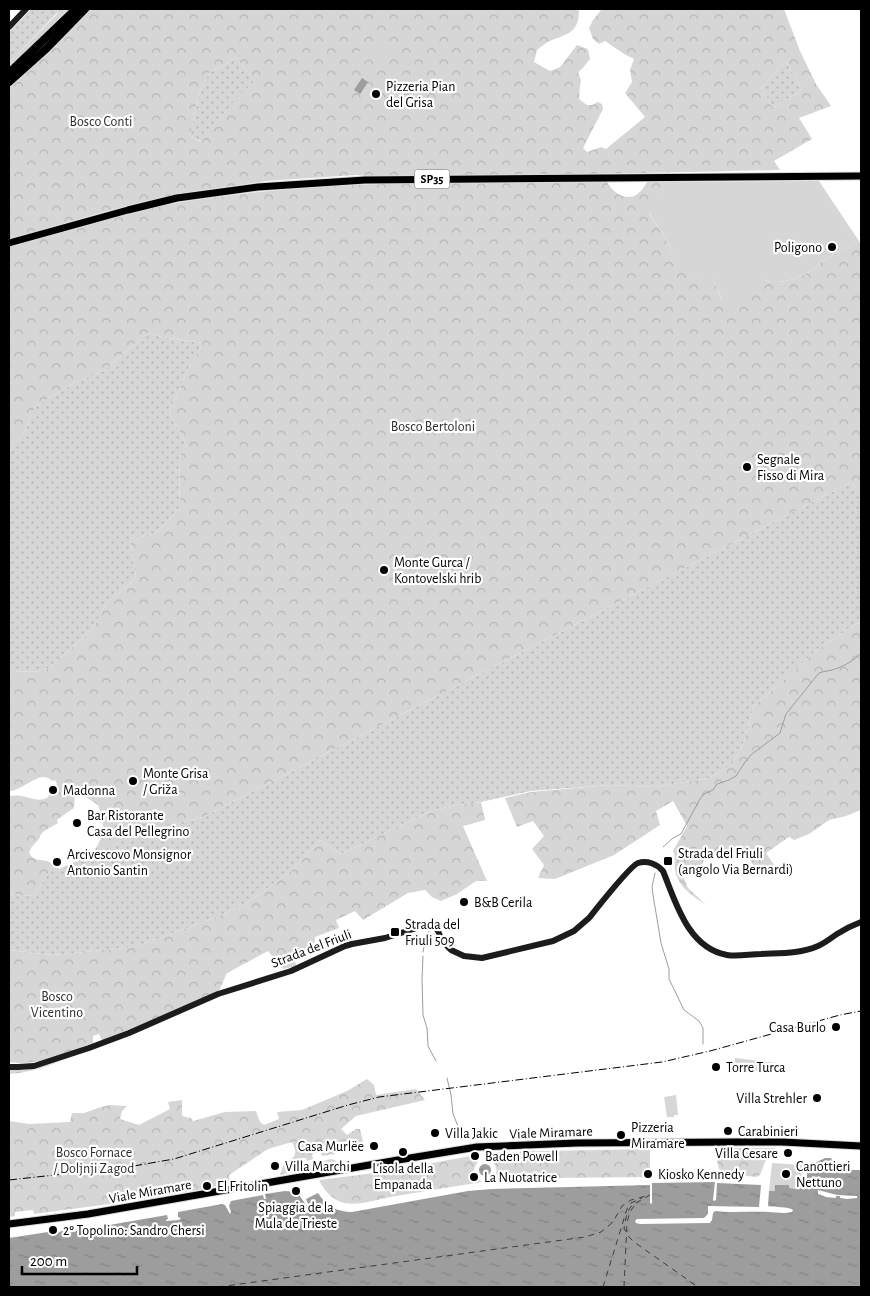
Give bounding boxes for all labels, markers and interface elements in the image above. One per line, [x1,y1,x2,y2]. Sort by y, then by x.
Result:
place label: Pizzeria Pian del Grisa [386,80,455,110]
marker: Pizzeria Pian del Grisa [370,88,382,100]
park label: Bosco Conti [70,115,132,129]
road number: SP35 [414,170,450,188]
place label: Poligono [774,241,822,255]
marker: Poligono [826,241,838,253]
park label: Bosco Bertoloni [391,420,475,434]
place label: Segnale Fisso di Mira [757,453,825,483]
marker: Segnale Fisso di Mira [741,461,753,473]
place label: Monte Gurca / Kontovelski hrib [394,556,481,586]
marker: Monte Gurca / Kontovelski hrib [378,564,390,576]
place label: Monte Grisa / Griža [143,767,209,797]
marker: Monte Grisa / Griža [127,775,139,787]
marker: Madonna [47,784,59,796]
place label: Madonna [63,784,116,798]
place label: Bar Ristorante Casa del Pellegrino [87,809,190,839]
marker: Bar Ristorante Casa del Pellegrino [71,817,83,829]
place label: Strada del Friuli (angolo Via Bernardi) [678,847,793,877]
place label: Arcivescovo Monsignor Antonio Santin [67,848,192,878]
marker: Strada del Friuli (angolo Via Bernardi) [662,855,674,867]
marker: Arcivescovo Monsignor Antonio Santin [51,856,63,868]
marker: B&B Cerila [458,896,470,908]
place label: B&B Cerila [474,896,533,910]
place label: Strada del Friuli 509 [405,918,460,948]
marker: Strada del Friuli 509 [389,926,401,938]
street label: Strada del Friuli [269,927,353,971]
park label: Bosco Vicentino [31,990,83,1020]
place label: Casa Burlo [769,1021,826,1035]
marker: Casa Burlo [830,1021,842,1033]
marker: Torre Turca [710,1061,722,1073]
place label: Torre Turca [726,1061,786,1075]
place label: Villa Strehler [736,1092,807,1106]
marker: Villa Strehler [811,1092,823,1104]
place label: Pizzeria Miramare [631,1121,685,1151]
street label: Viale Miramare [509,1125,593,1141]
marker: Carabinieri [722,1125,734,1137]
place label: Carabinieri [738,1125,798,1139]
marker: Villa Jakic [429,1127,441,1139]
place label: Villa Jakic [445,1127,498,1141]
marker: Pizzeria Miramare [615,1129,627,1141]
place label: Casa Murlëe [298,1140,364,1154]
marker: Casa Murlëe [368,1140,380,1152]
park label: Bosco Fornace / Doljnji Zagod [54,1146,134,1176]
marker: L'isola della Empanada [397,1146,409,1158]
place label: Villa Cesare [715,1147,778,1161]
marker: Villa Cesare [782,1147,794,1159]
marker: Baden Powell [469,1150,481,1162]
place label: Baden Powell [485,1150,558,1164]
marker: Villa Marchi [269,1160,281,1172]
place label: Villa Marchi [285,1160,350,1174]
place label: Canottieri Nettuno [796,1160,850,1190]
place label: L'isola della Empanada [372,1162,434,1192]
marker: Kiosko Kennedy [642,1168,654,1180]
place label: Kiosko Kennedy [658,1168,744,1182]
marker: Canottieri Nettuno [780,1168,792,1180]
marker: La Nuotatrice [468,1171,480,1183]
place label: La Nuotatrice [484,1171,557,1185]
street label: Viale Miramare [108,1178,193,1206]
marker: El Fritolin [201,1180,213,1192]
place label: El Fritolin [217,1180,268,1194]
marker: Spiaggia de la Mula de Trieste [290,1185,302,1197]
place label: Spiaggia de la Mula de Trieste [255,1201,337,1231]
marker: 2º Topolino: Sandro Chersi [47,1224,59,1236]
place label: 2º Topolino: Sandro Chersi [63,1224,205,1238]
scale bar [22,1244,138,1276]
text: 200 m [30,1254,67,1269]

